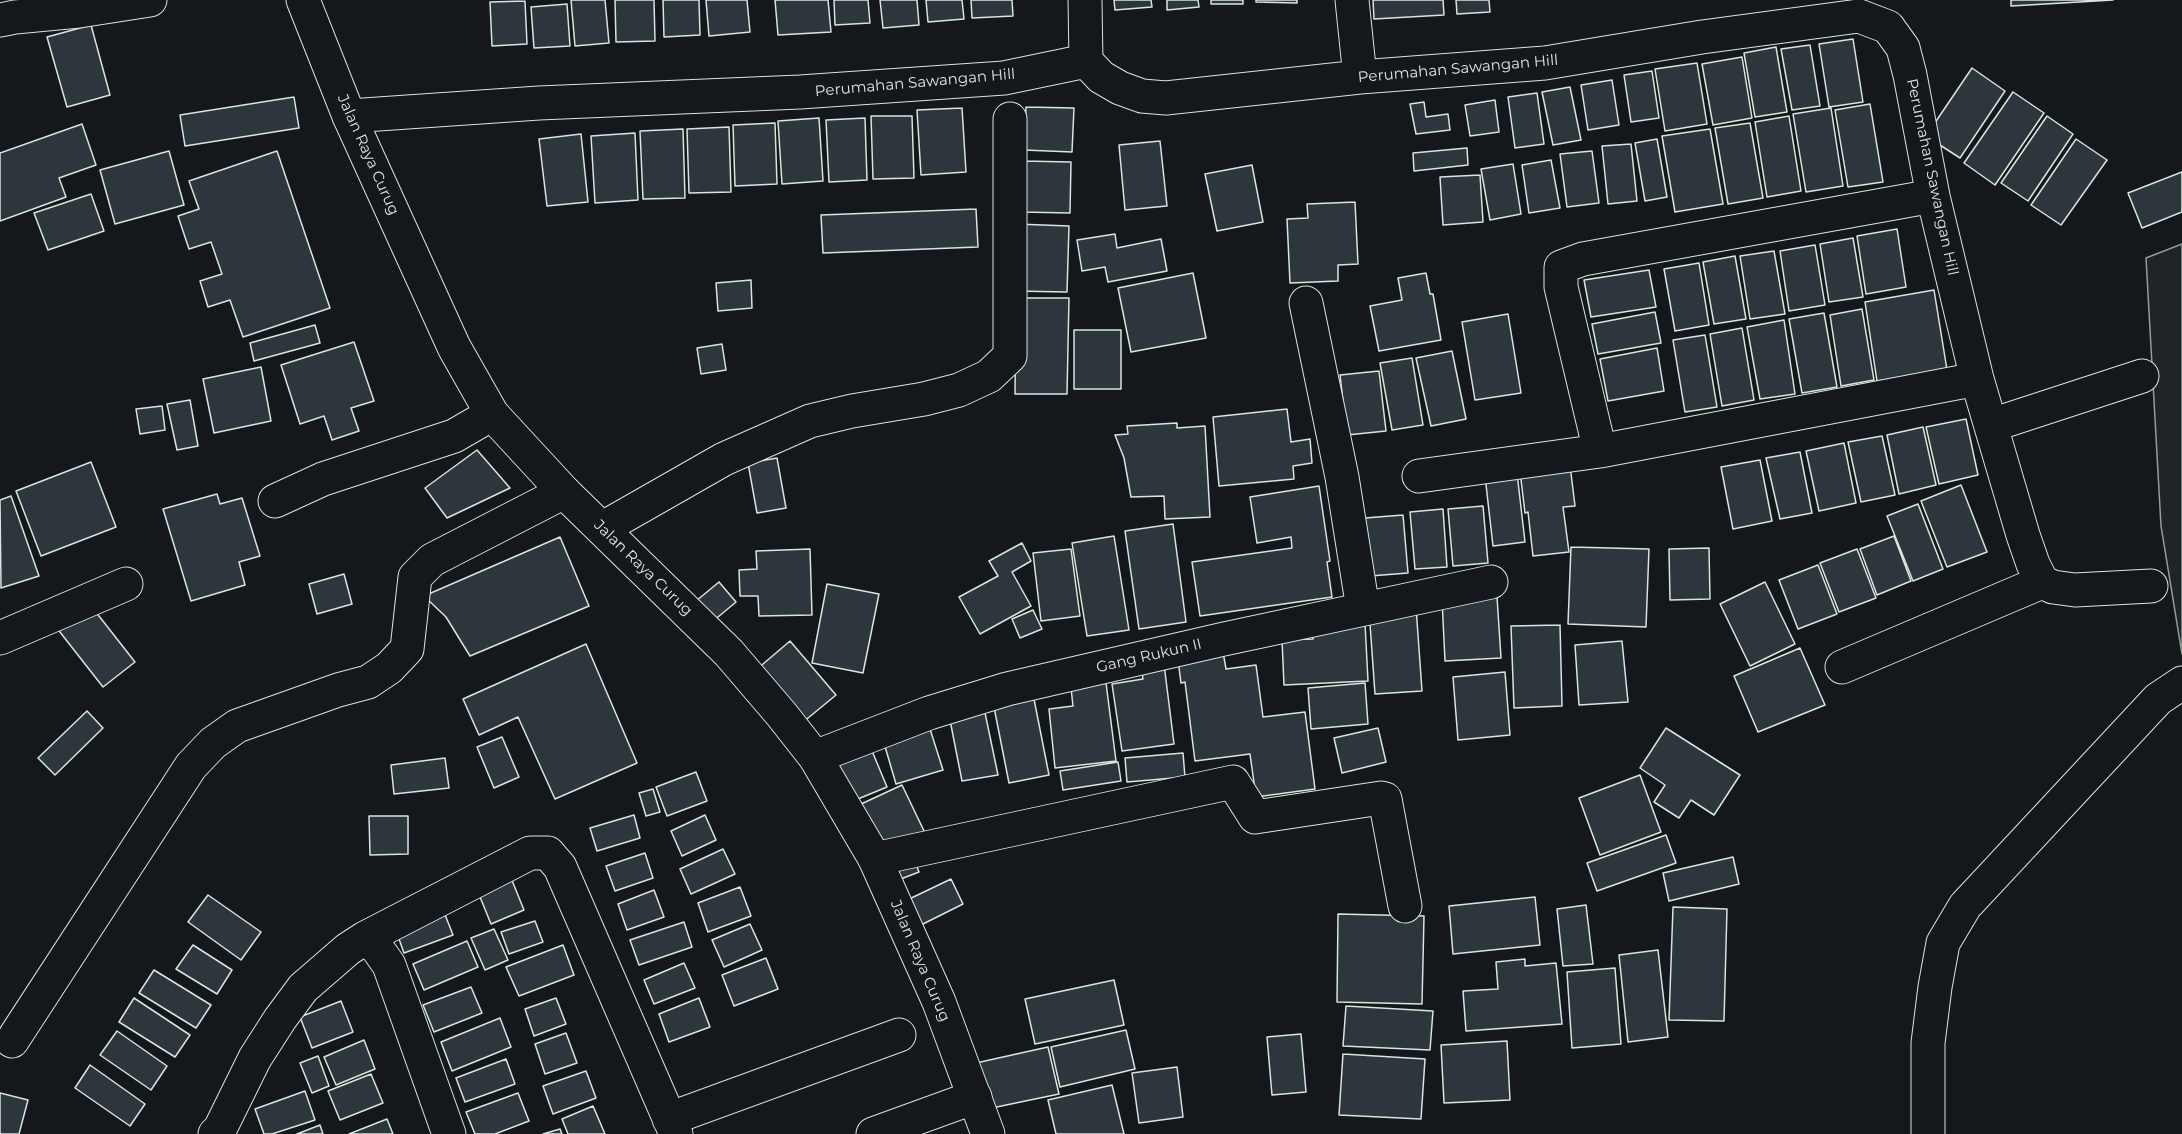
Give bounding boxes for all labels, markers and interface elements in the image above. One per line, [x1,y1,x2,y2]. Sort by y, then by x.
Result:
street label: Perumahan Sawangan Hill [1357,51,1559,87]
street label: Perumahan Sawangan Hill [814,65,1016,101]
street label: Perumahan Sawangan Hill [1902,77,1962,277]
street label: Jalan Raya Curug [333,92,403,218]
street label: Jalan Raya Curug [590,516,696,620]
street label: Gang Rukun II [1094,635,1204,677]
street label: Jalan Raya Curug [886,898,954,1024]

